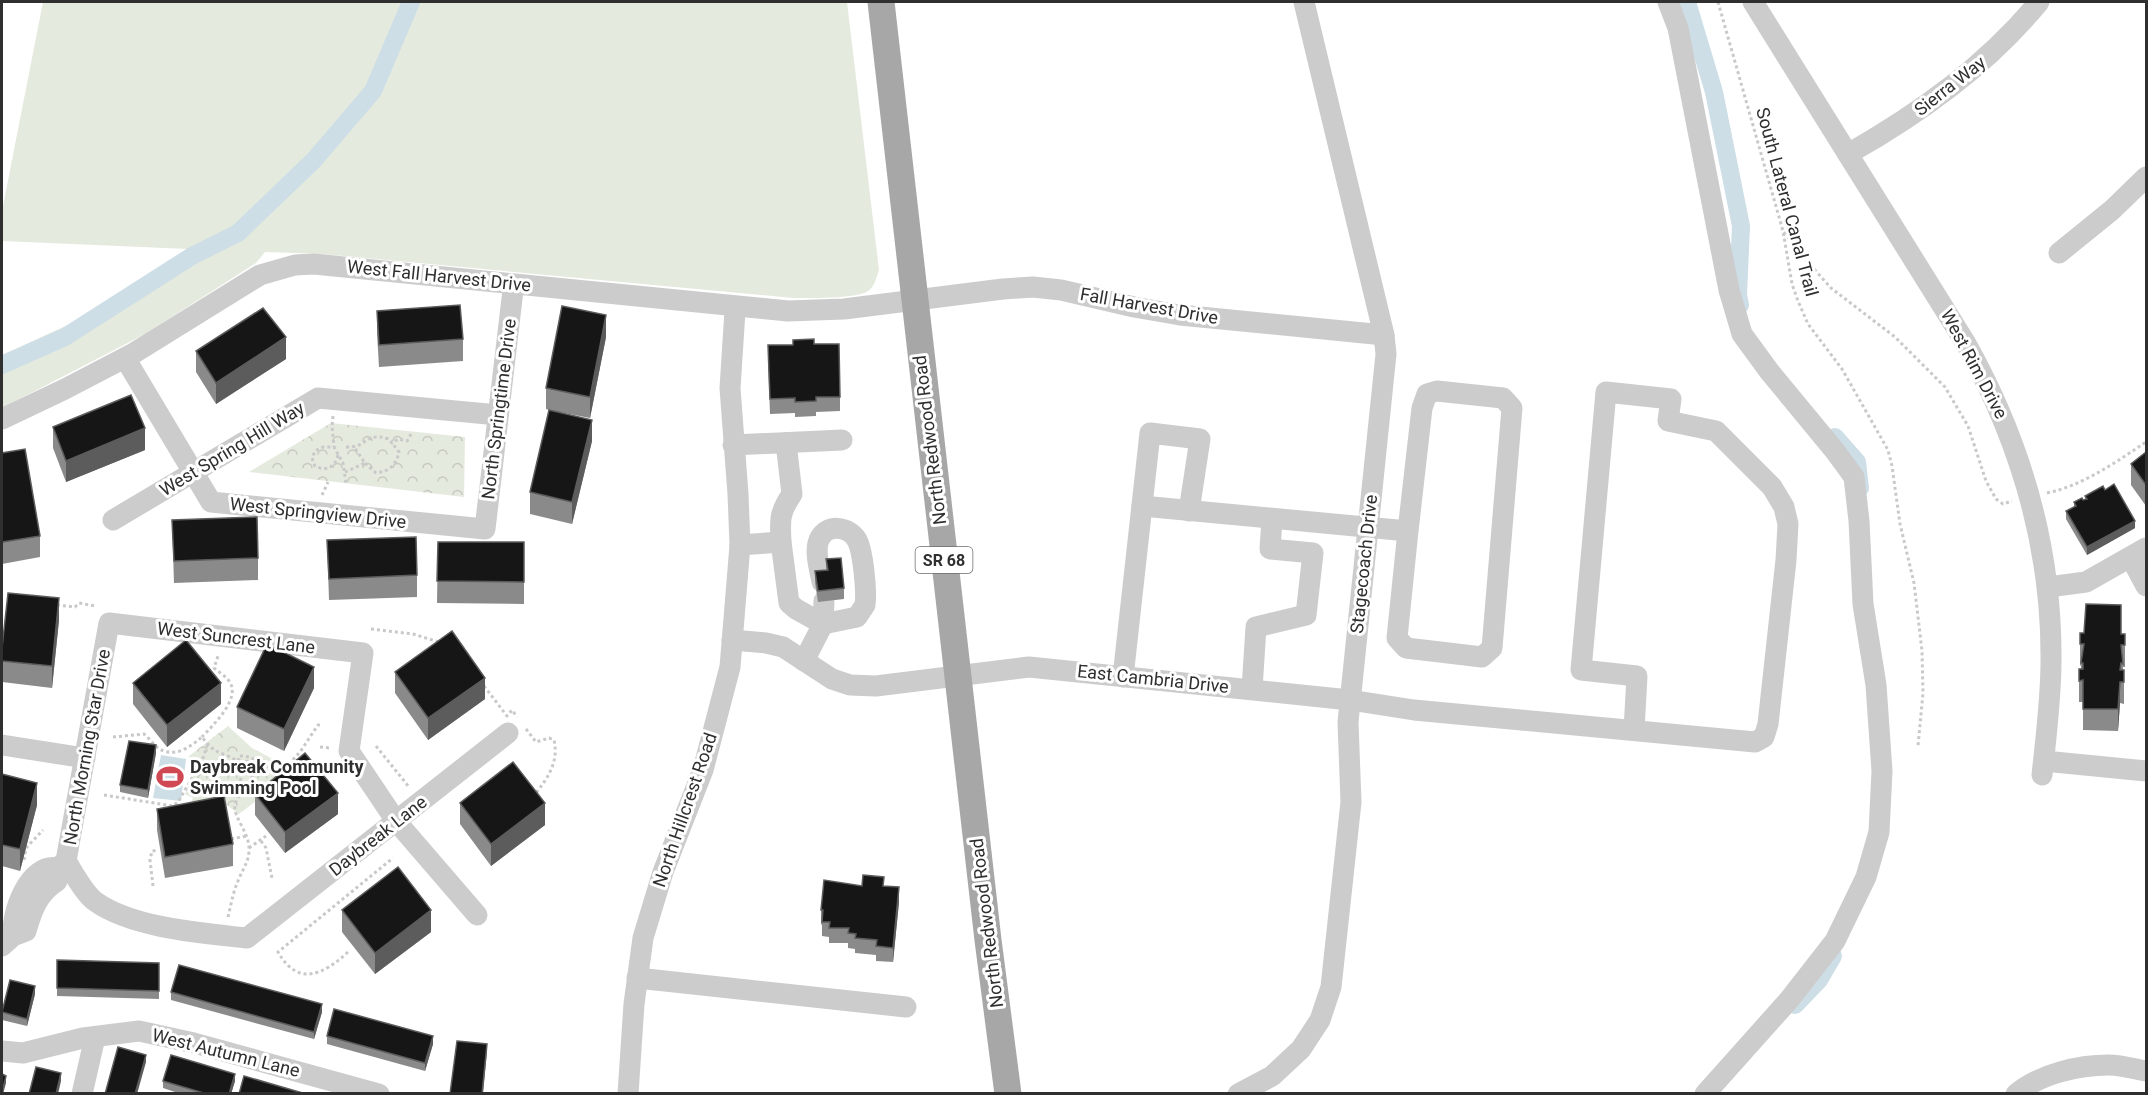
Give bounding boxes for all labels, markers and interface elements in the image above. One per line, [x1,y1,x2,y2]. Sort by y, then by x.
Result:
street label: Sierra Way [1910,51,1990,120]
street label: South Lateral Canal Trail [1752,105,1823,299]
street label: West Fall Harvest Drive [346,255,532,296]
street label: Fall Harvest Drive [1078,283,1220,328]
street label: West Rim Drive [1937,305,2012,422]
street label: North Springtime Drive [477,317,520,500]
street label: North Redwood Road [909,354,950,526]
street label: West Spring Hill Way [156,397,308,500]
street label: West Springview Drive [229,493,407,532]
street label: Stagecoach Drive [1346,493,1381,635]
road number: SR 68 [916,547,972,573]
street label: West Suncrest Lane [156,617,316,658]
street label: North Morning Star Drive [59,647,114,846]
street label: East Cambria Drive [1076,660,1230,697]
street label: North Hillcrest Road [648,730,721,890]
place label: Daybreak Community Swimming Pool [190,756,364,798]
sports icon: Daybreak Community Swimming Pool [155,762,185,792]
street label: Daybreak Lane [325,791,431,880]
street label: North Redwood Road [966,837,1007,1009]
street label: West Autumn Lane [150,1024,302,1081]

